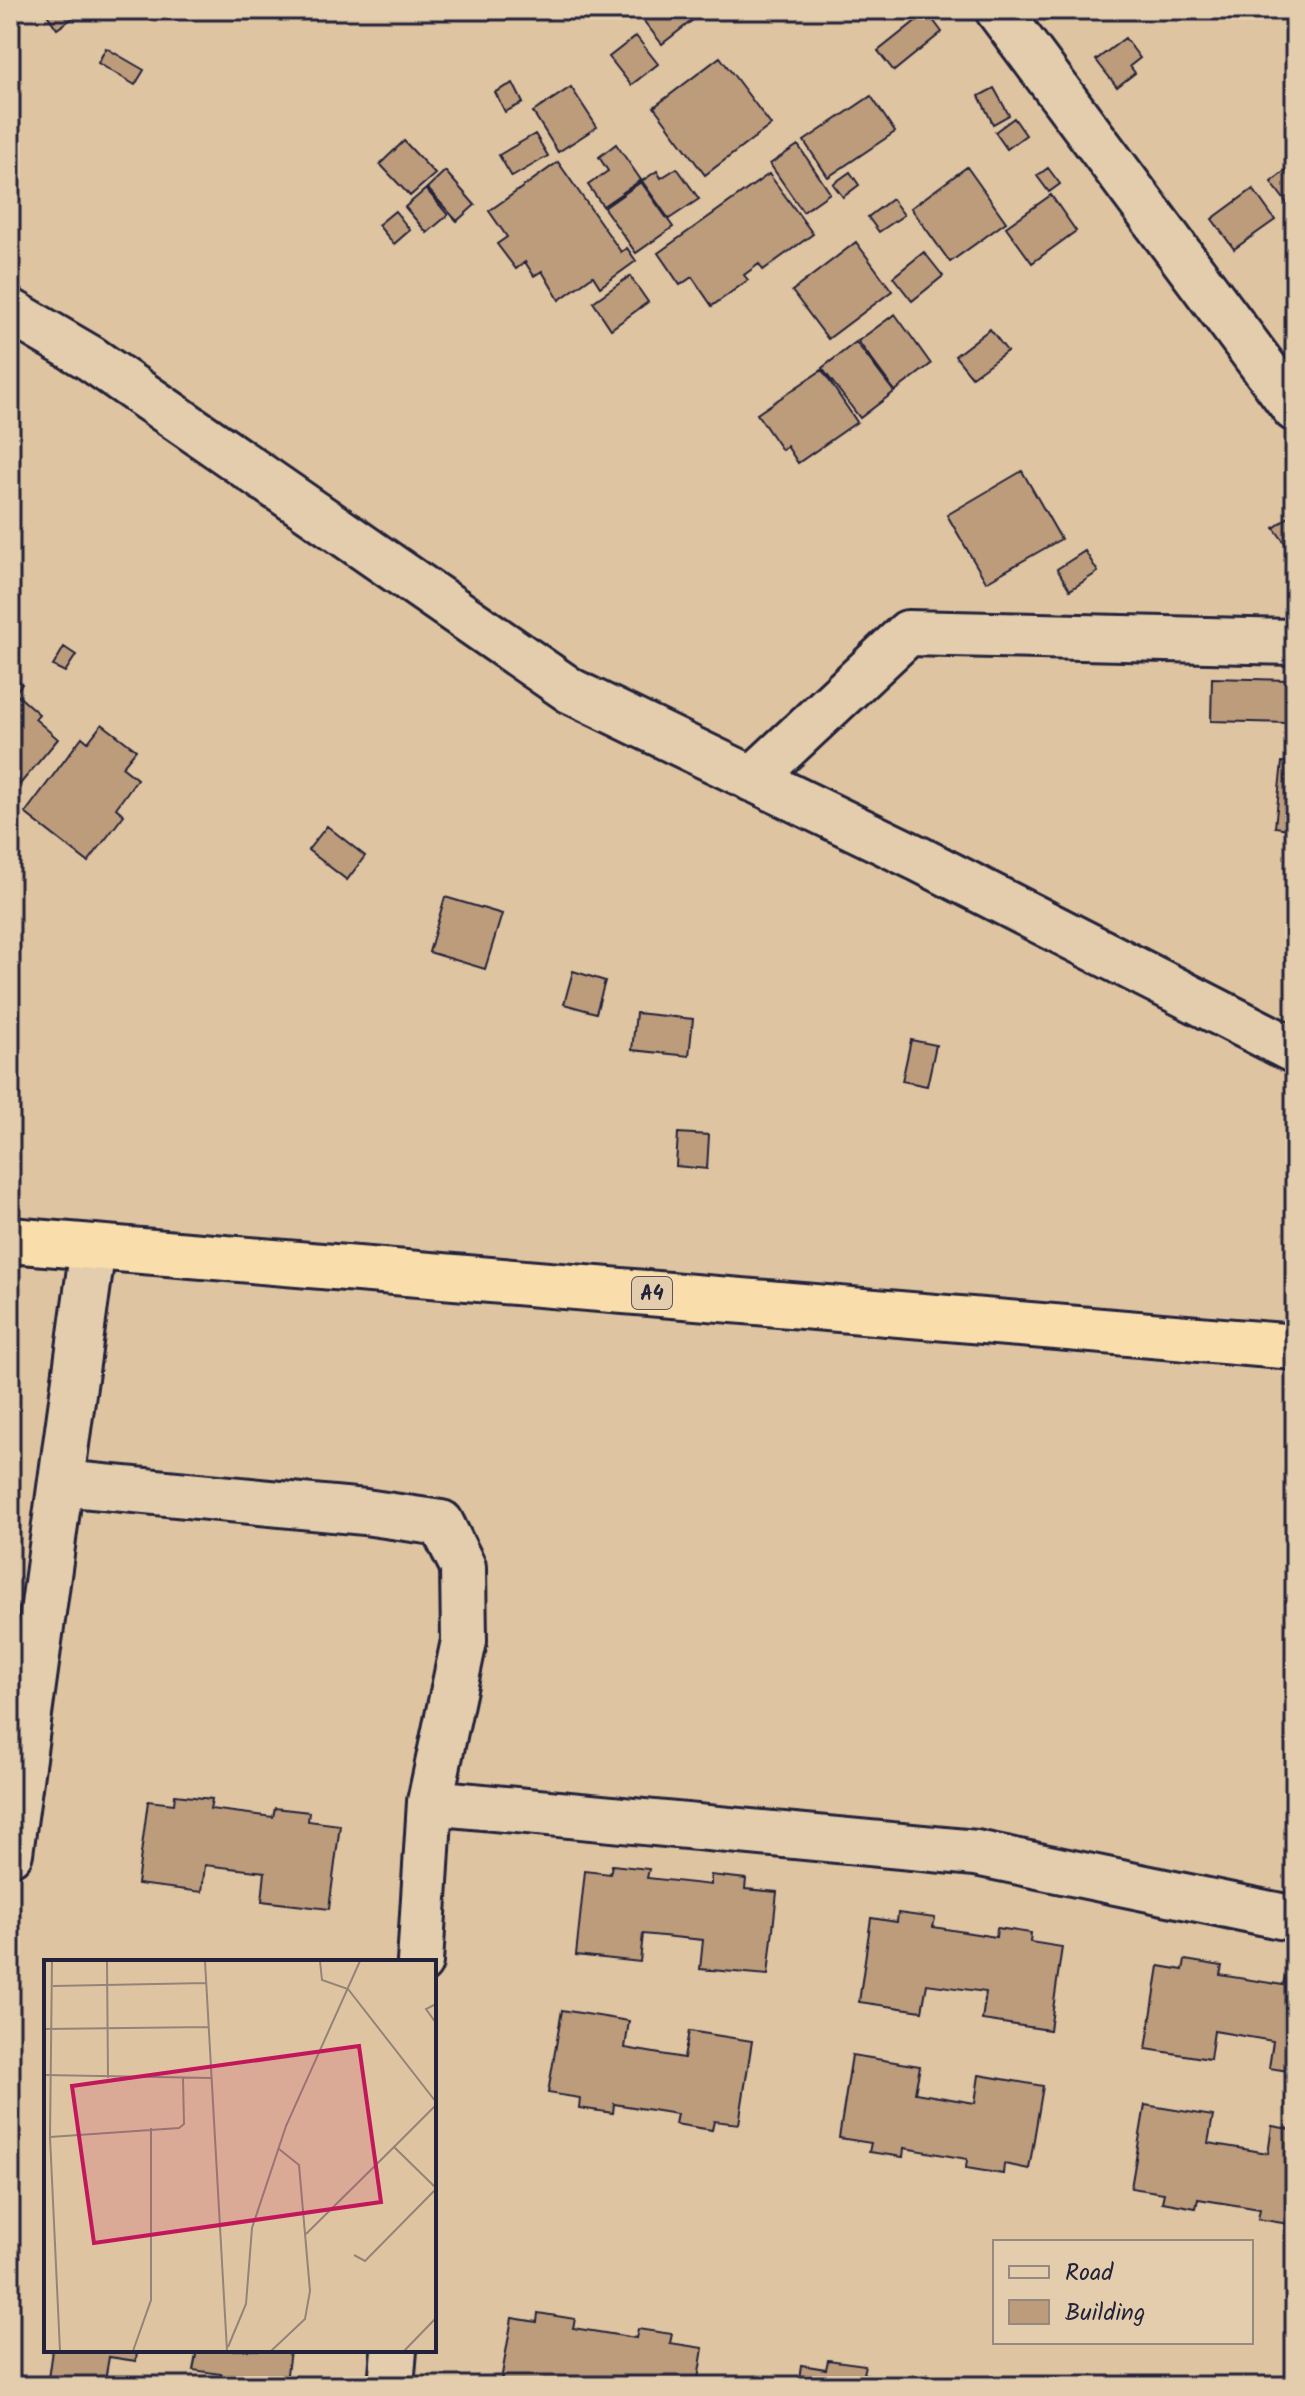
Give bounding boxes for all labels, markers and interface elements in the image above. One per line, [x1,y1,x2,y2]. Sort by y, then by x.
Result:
road number: A4 [632,1277,672,1309]
inset map [44,1960,436,2352]
legend [993,2240,1253,2344]
text: Road [1065,2254,1114,2293]
text: Building [1065,2294,1145,2333]

